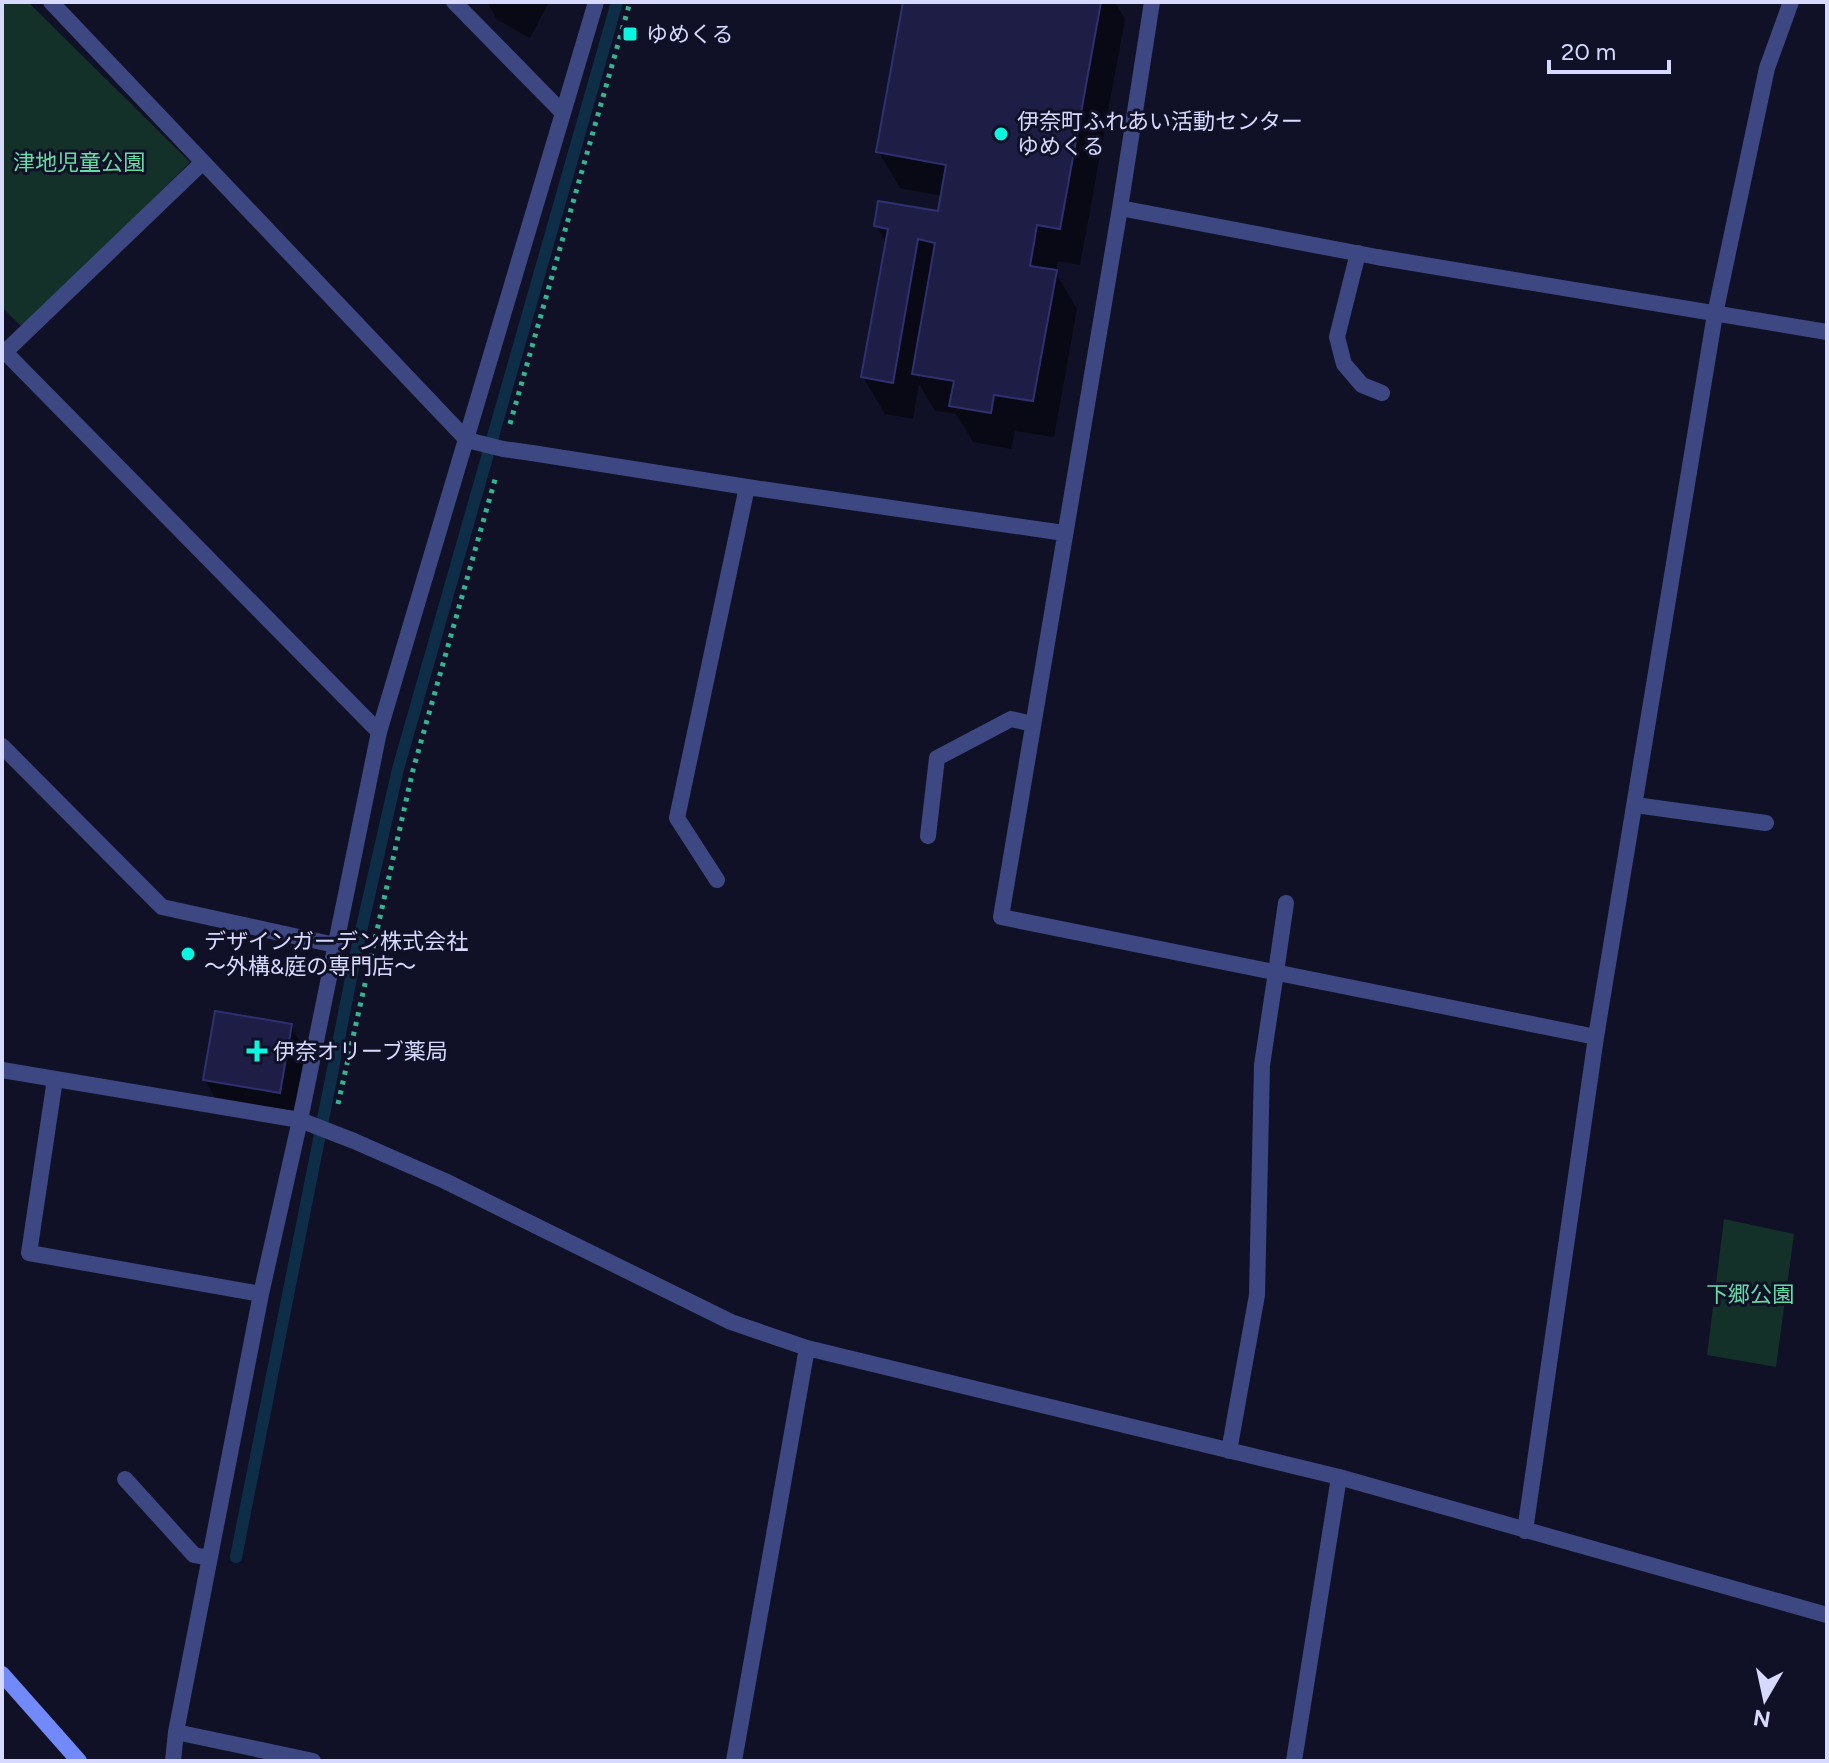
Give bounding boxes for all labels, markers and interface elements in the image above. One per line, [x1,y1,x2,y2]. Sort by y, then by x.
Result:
place label: ゆめくる [646,21,734,48]
scale bar [1549,24,1669,74]
marker: ゆめくる [621,25,639,43]
text: 20 m [1561,37,1616,66]
place label: 伊奈町ふれあい活動センター ゆめくる [1017,108,1303,160]
marker: 伊奈町ふれあい活動センター ゆめくる [992,125,1010,143]
park label: 津地児童公園 [13,149,145,176]
place label: デザインガーデン株式会社 ～外構&庭の専門店～ [204,928,468,980]
marker: デザインガーデン株式会社 ～外構&庭の専門店～ [179,945,197,963]
place label: 伊奈オリーブ薬局 [273,1038,448,1065]
marker: 伊奈オリーブ薬局 [248,1042,266,1060]
park label: 下郷公園 [1706,1281,1794,1308]
north arrow [1725,1659,1805,1739]
text: N [1751,1704,1772,1733]

